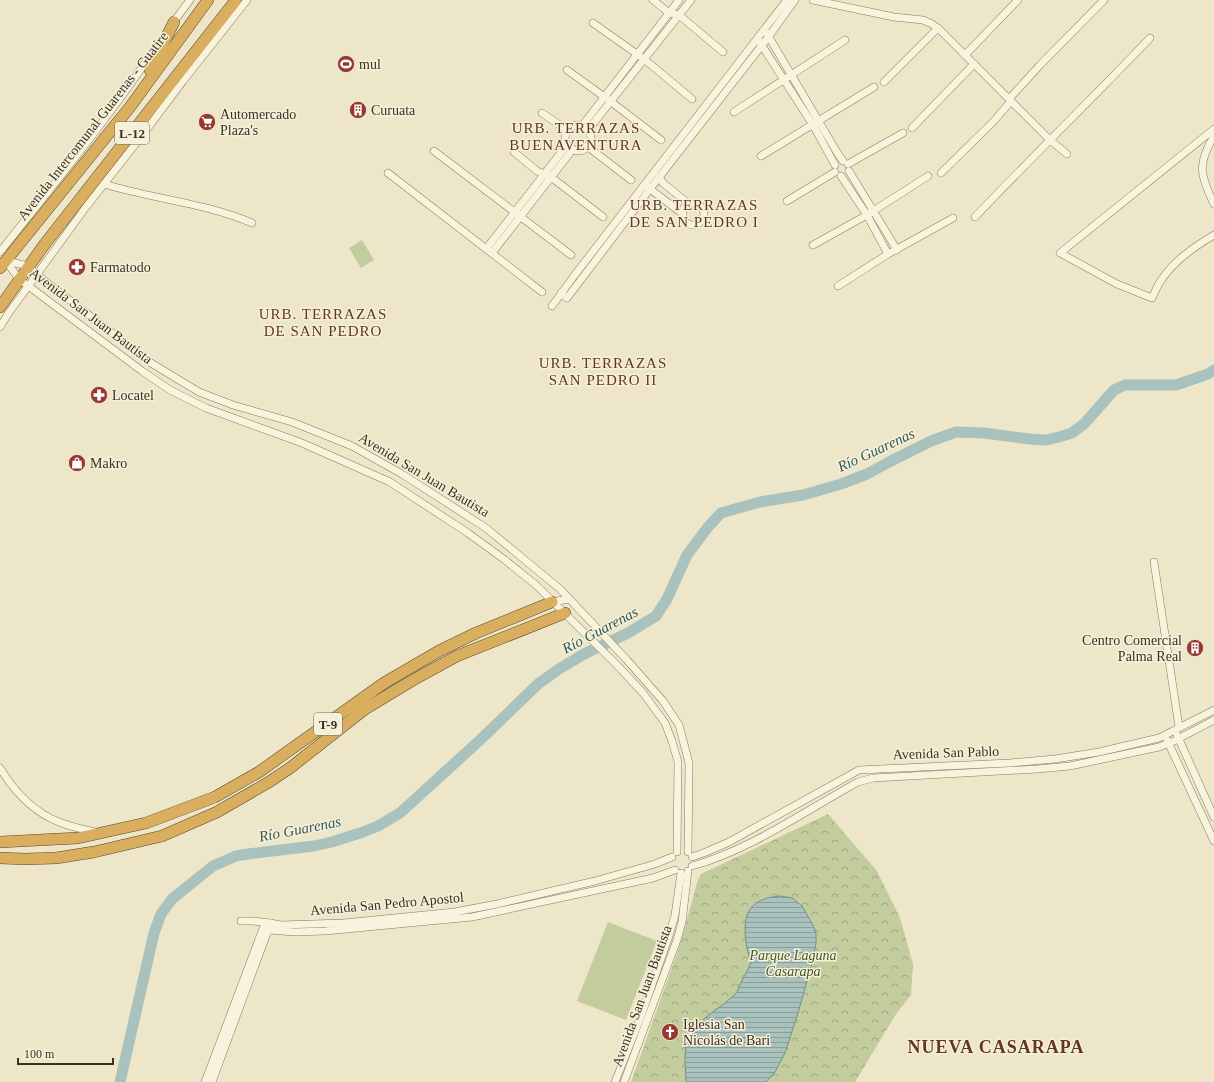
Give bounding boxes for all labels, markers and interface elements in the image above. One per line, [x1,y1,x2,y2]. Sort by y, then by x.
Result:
street label: Avenida Intercomunal Guarenas - Guatire [15,29,171,223]
sports icon: mul [336,54,356,74]
place label: mul [359,57,381,72]
building icon: Curuata [348,100,368,120]
place label: Curuata [371,103,416,118]
place label: Automercado Plaza's [220,107,296,138]
supermarket icon: Automercado Plaza's [197,112,217,132]
district label: URB. TERRAZAS BUENAVENTURA [509,120,643,153]
road number: L-12 [115,122,149,144]
district label: URB. TERRAZAS DE SAN PEDRO I [629,197,759,230]
pharmacy icon: Farmatodo [67,257,87,277]
place label: Farmatodo [90,260,151,275]
street label: Avenida San Juan Bautista [27,265,156,367]
district label: URB. TERRAZAS DE SAN PEDRO [259,306,387,339]
district label: URB. TERRAZAS SAN PEDRO II [539,355,667,388]
pharmacy icon: Locatel [89,385,109,405]
place label: Locatel [112,388,154,403]
water label: Río Guarenas [834,425,917,475]
street label: Avenida San Juan Bautista [356,430,493,520]
shop icon: Makro [67,453,87,473]
place label: Makro [90,456,127,471]
water label: Río Guarenas [559,603,641,657]
place label: Centro Comercial Palma Real [1082,633,1182,664]
building icon: Centro Comercial Palma Real [1185,638,1205,658]
road number: T-9 [314,713,342,735]
street label: Avenida San Pablo [893,744,999,762]
water label: Río Guarenas [257,813,343,845]
street label: Avenida San Pedro Apostol [310,890,465,918]
street label: Avenida San Juan Bautista [609,922,675,1069]
park label: Parque Laguna Casarapa [749,948,836,979]
place label: Iglesia San Nicolás de Bari [683,1017,770,1048]
church icon: Iglesia San Nicolás de Bari [660,1022,680,1042]
district label: NUEVA CASARAPA [908,1037,1084,1057]
scale bar [18,1040,113,1066]
text: 100 m [24,1047,55,1061]

